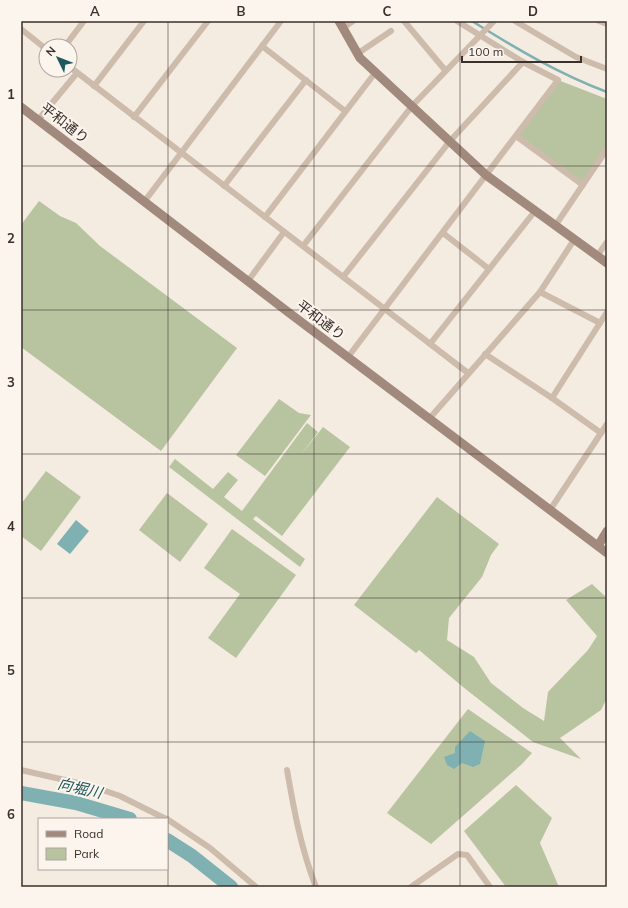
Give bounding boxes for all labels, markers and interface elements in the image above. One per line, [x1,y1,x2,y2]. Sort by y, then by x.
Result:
text: A [90,3,100,19]
text: B [237,3,246,19]
text: C [383,3,392,19]
text: D [528,3,538,19]
north arrow [38,38,78,78]
scale bar [462,38,581,64]
text: N [43,43,59,59]
text: 100 m [468,44,503,59]
text: 1 [7,86,15,102]
street label: 平和通り [37,99,93,147]
text: 2 [7,230,15,246]
street label: 平和通り [293,296,349,344]
text: 3 [7,374,15,390]
text: 4 [7,518,15,534]
text: 5 [7,662,15,678]
water label: 向堀川 [56,774,106,803]
text: 6 [7,806,15,822]
legend [38,818,168,870]
text: Road [74,826,103,841]
text: Park [74,846,100,861]

